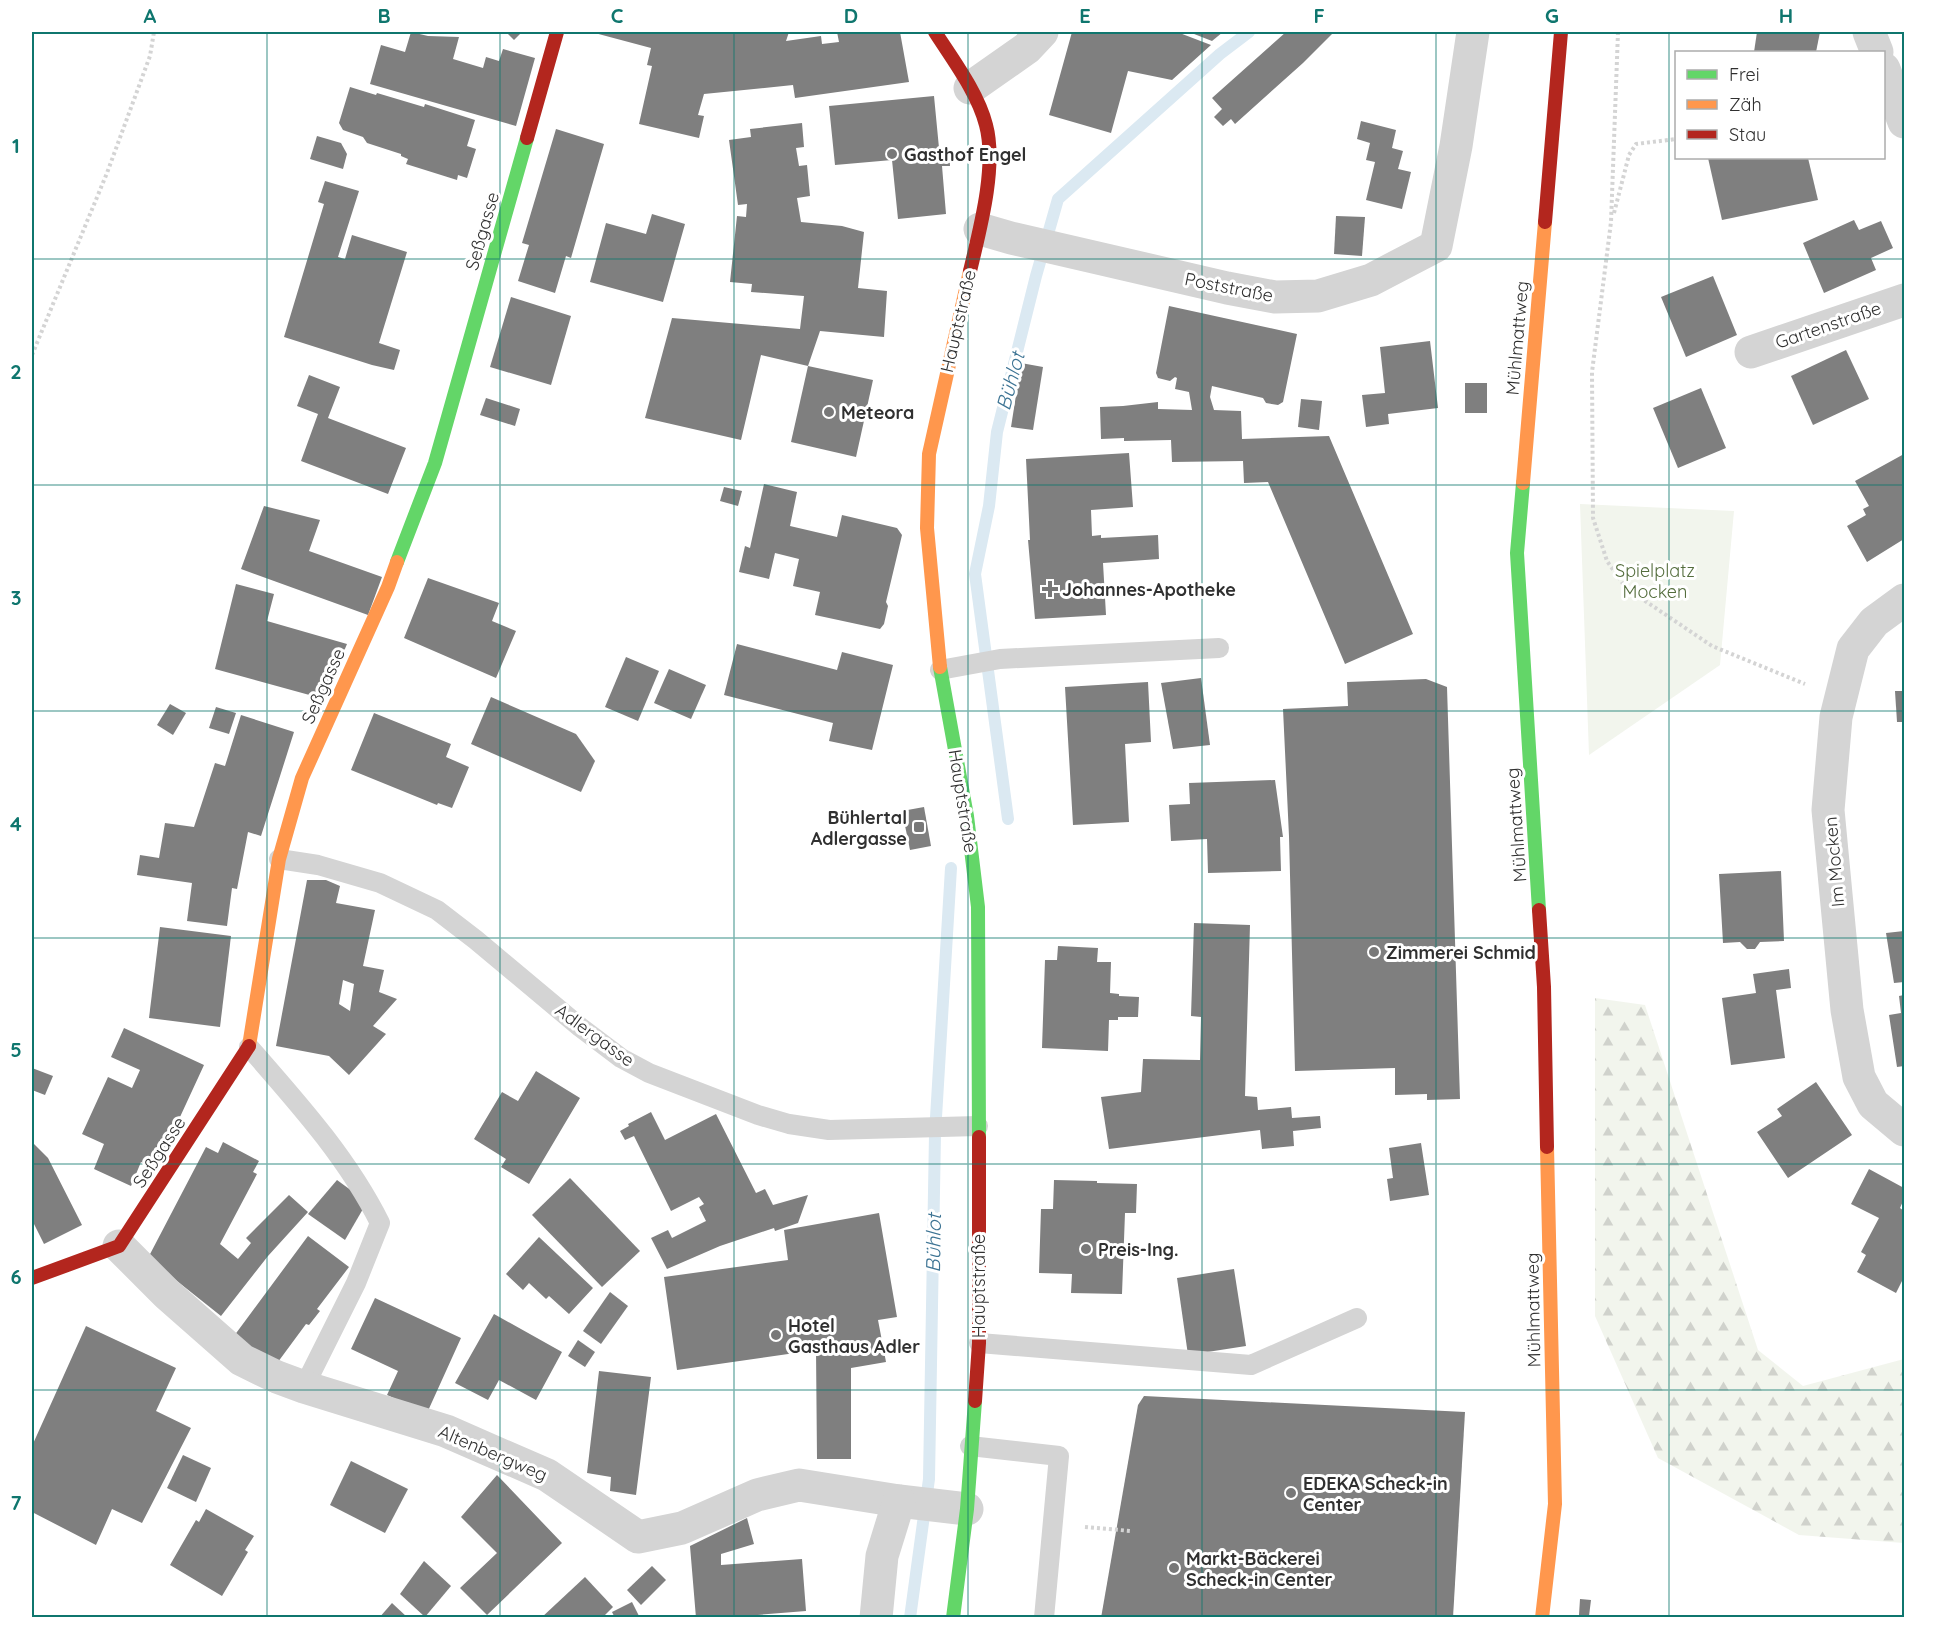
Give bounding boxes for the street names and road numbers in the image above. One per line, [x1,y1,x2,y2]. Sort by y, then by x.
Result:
street label: Seßgasse [460,189,504,273]
street label: Hauptstraße [935,267,981,375]
street label: Poststraße [1183,267,1275,307]
street label: Mühlmattweg [1501,280,1533,396]
street label: Gartenstraße [1772,296,1884,354]
street label: Seßgasse [296,645,350,727]
street label: Hauptstraße [943,748,983,854]
street label: Mühlmattweg [1501,767,1531,883]
street label: Im Mocken [1819,816,1849,908]
street label: Adlergasse [551,999,639,1071]
street label: Seßgasse [127,1112,191,1192]
street label: Hauptstraße [967,1234,990,1338]
street label: Mühlmattweg [1521,1253,1545,1367]
street label: Altenbergweg [435,1420,551,1486]

